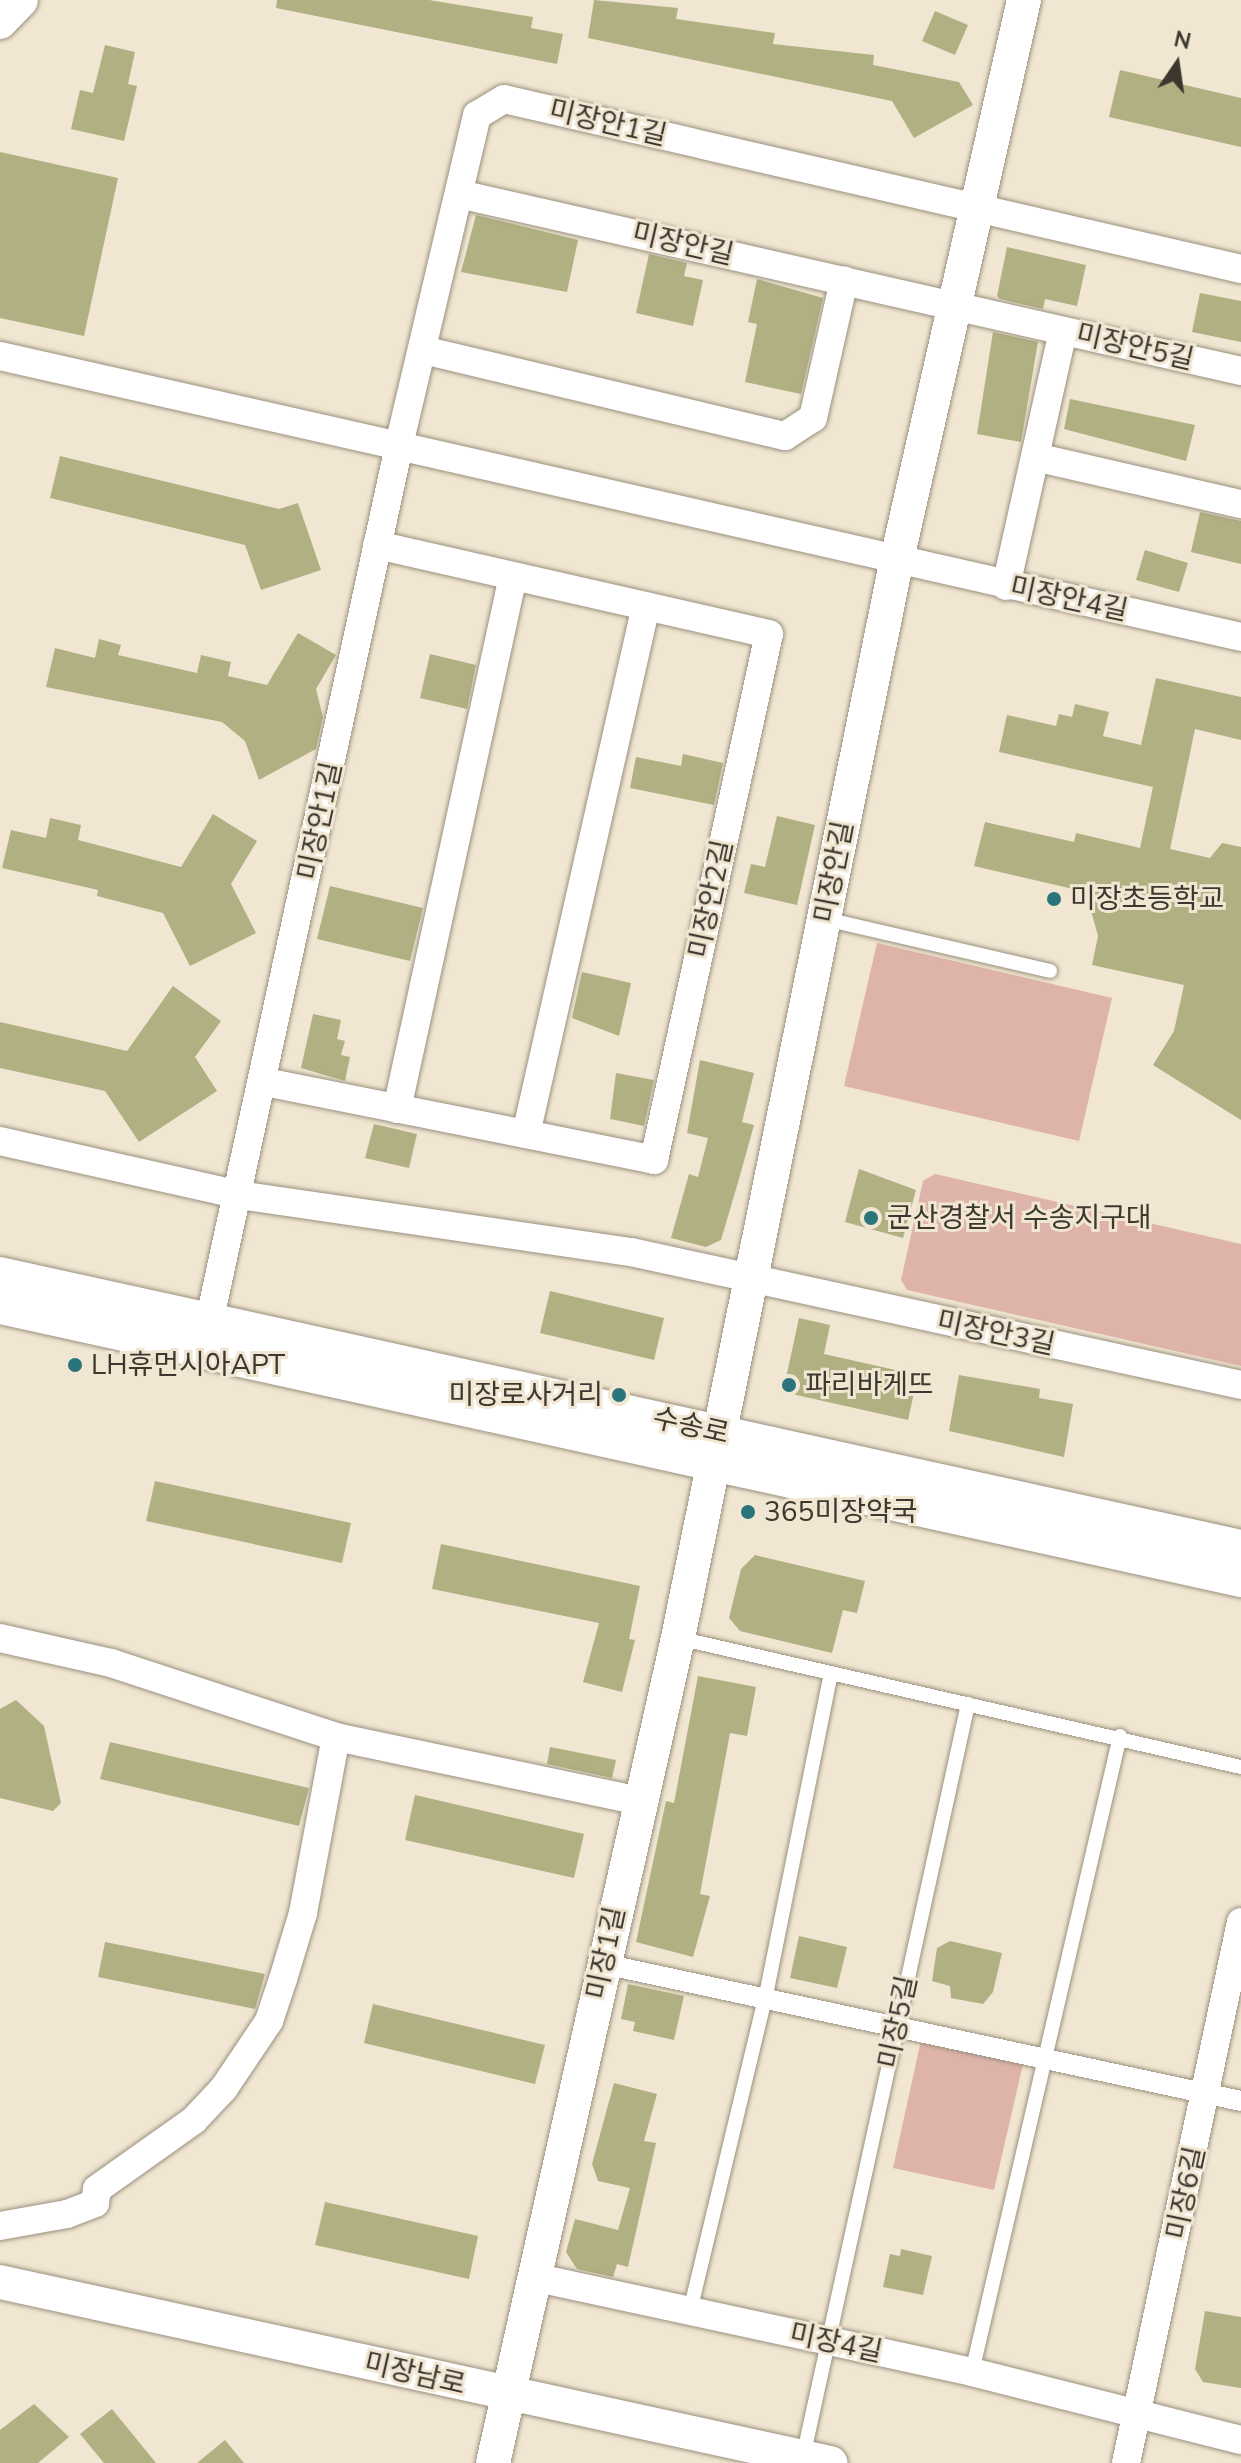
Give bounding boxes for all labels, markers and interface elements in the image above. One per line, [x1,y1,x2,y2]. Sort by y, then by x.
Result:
north arrow [1137,24,1217,104]
text: N [1171,24,1194,57]
street label: 미장안1길 [546,93,670,153]
street label: 미장안길 [629,216,737,272]
street label: 미장안5길 [1073,317,1197,377]
street label: 미장안4길 [1007,570,1131,628]
street label: 미장안1길 [291,759,349,883]
street label: 미장안길 [808,818,860,926]
street label: 미장안2길 [682,837,740,961]
place label: 미장초등학교 [1070,882,1225,916]
marker: 미장초등학교 [1045,890,1063,908]
place label: 군산경찰서 수송지구대 [887,1201,1152,1235]
marker: 군산경찰서 수송지구대 [862,1209,880,1227]
street label: 미장안3길 [934,1304,1058,1362]
place label: LH휴먼시아APT [91,1348,285,1382]
marker: LH휴먼시아APT [66,1356,84,1374]
place label: 파리바게뜨 [805,1368,934,1402]
marker: 파리바게뜨 [780,1376,798,1394]
place label: 미장로사거리 [448,1378,603,1412]
marker: 미장로사거리 [610,1386,628,1404]
street label: 수송로 [650,1401,732,1451]
place label: 365미장약국 [764,1495,917,1529]
marker: 365미장약국 [739,1503,757,1521]
street label: 미장1길 [580,1903,632,2003]
street label: 미장5길 [872,1972,924,2072]
street label: 미장6길 [1160,2143,1212,2243]
street label: 미장4길 [786,2317,886,2369]
street label: 미장남로 [361,2346,469,2402]

